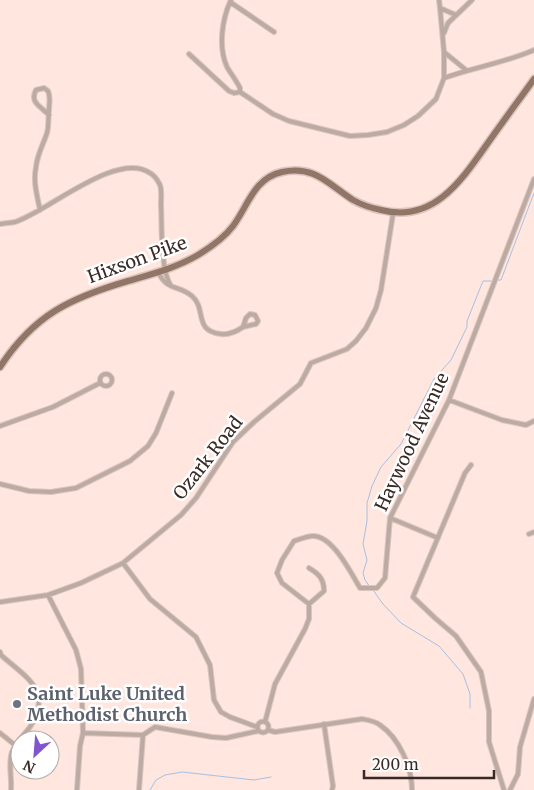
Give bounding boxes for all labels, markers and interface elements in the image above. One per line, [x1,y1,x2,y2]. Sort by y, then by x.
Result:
street label: Hixson Pike [84,231,190,288]
street label: Haywood Avenue [369,369,454,515]
street label: Ozark Road [168,411,247,504]
place label: Saint Luke United Methodist Church [27,682,187,726]
marker: Saint Luke United Methodist Church [11,698,23,710]
north arrow [10,730,60,780]
scale bar [364,748,494,780]
text: 200 m [372,755,419,774]
text: N [20,756,38,777]

